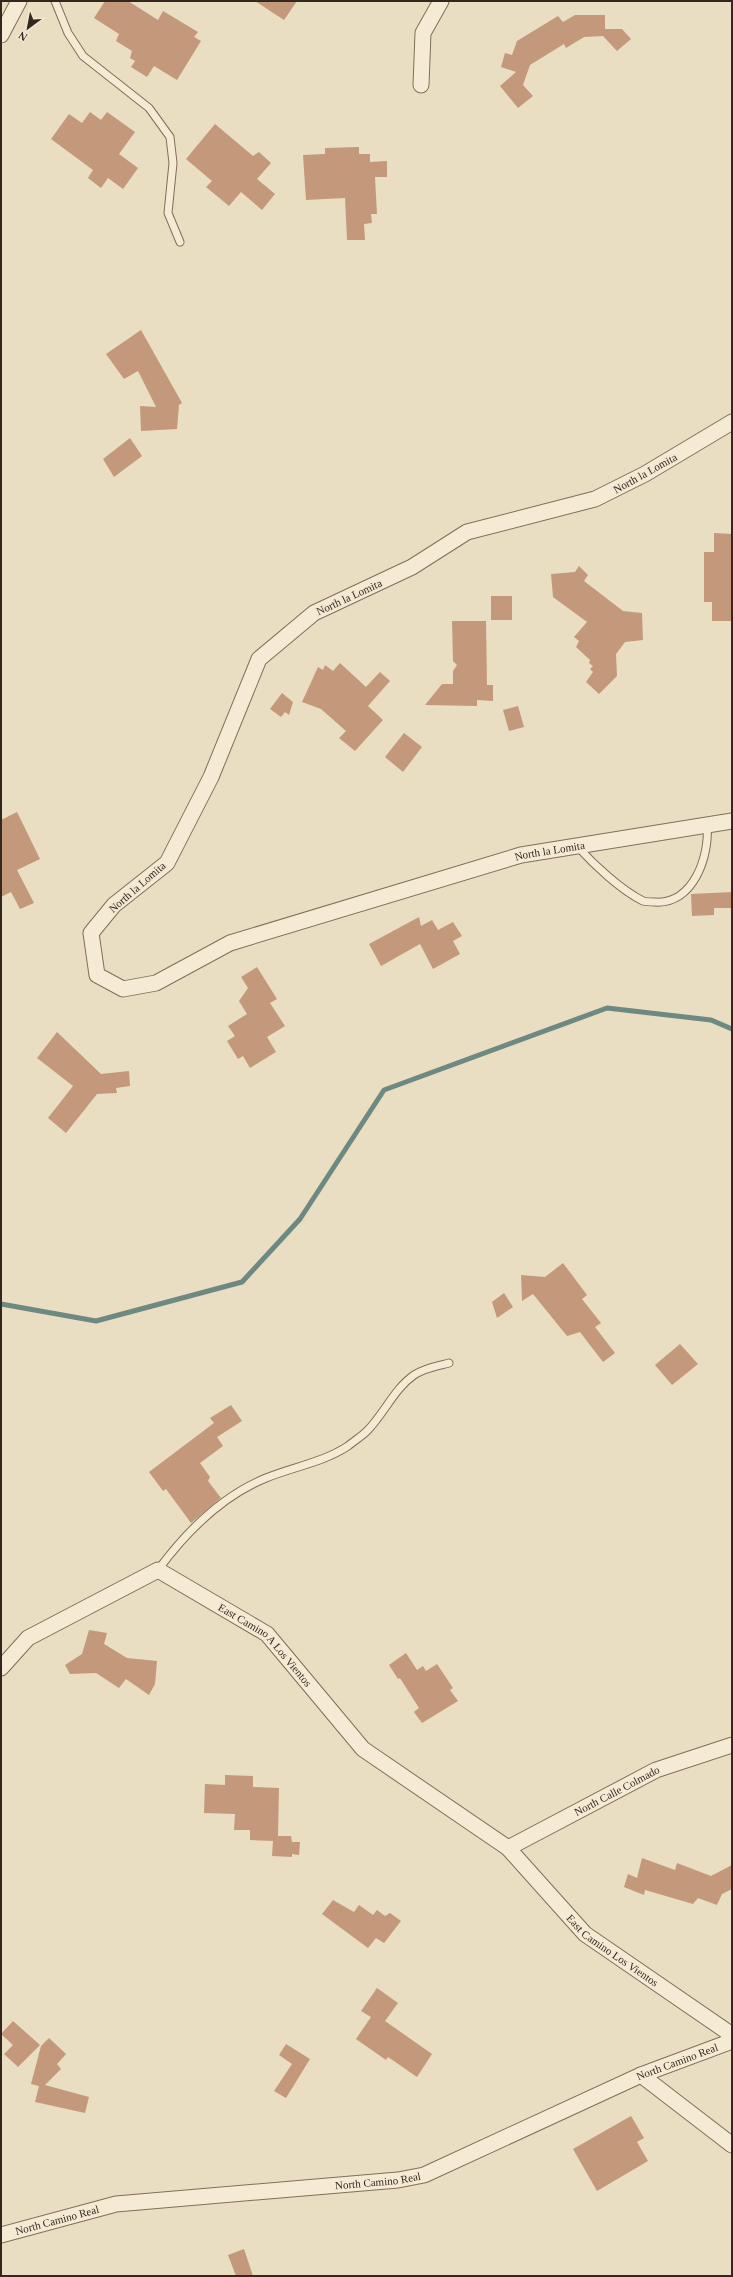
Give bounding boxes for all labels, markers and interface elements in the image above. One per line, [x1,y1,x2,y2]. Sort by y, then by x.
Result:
north arrow [8,8,48,48]
text: N [16,29,29,44]
street label: North la Lomita [611,451,679,495]
street label: North la Lomita [314,577,384,617]
street label: North la Lomita [513,839,586,863]
street label: North la Lomita [106,859,168,915]
street label: East Camino A Los Vientos [216,1601,314,1689]
street label: North Calle Colmado [572,1763,661,1818]
street label: East Camino Los Vientos [564,1912,661,1989]
street label: North Camino Real [634,2041,720,2082]
street label: North Camino Real [334,2170,422,2191]
street label: North Camino Real [14,2203,100,2237]

